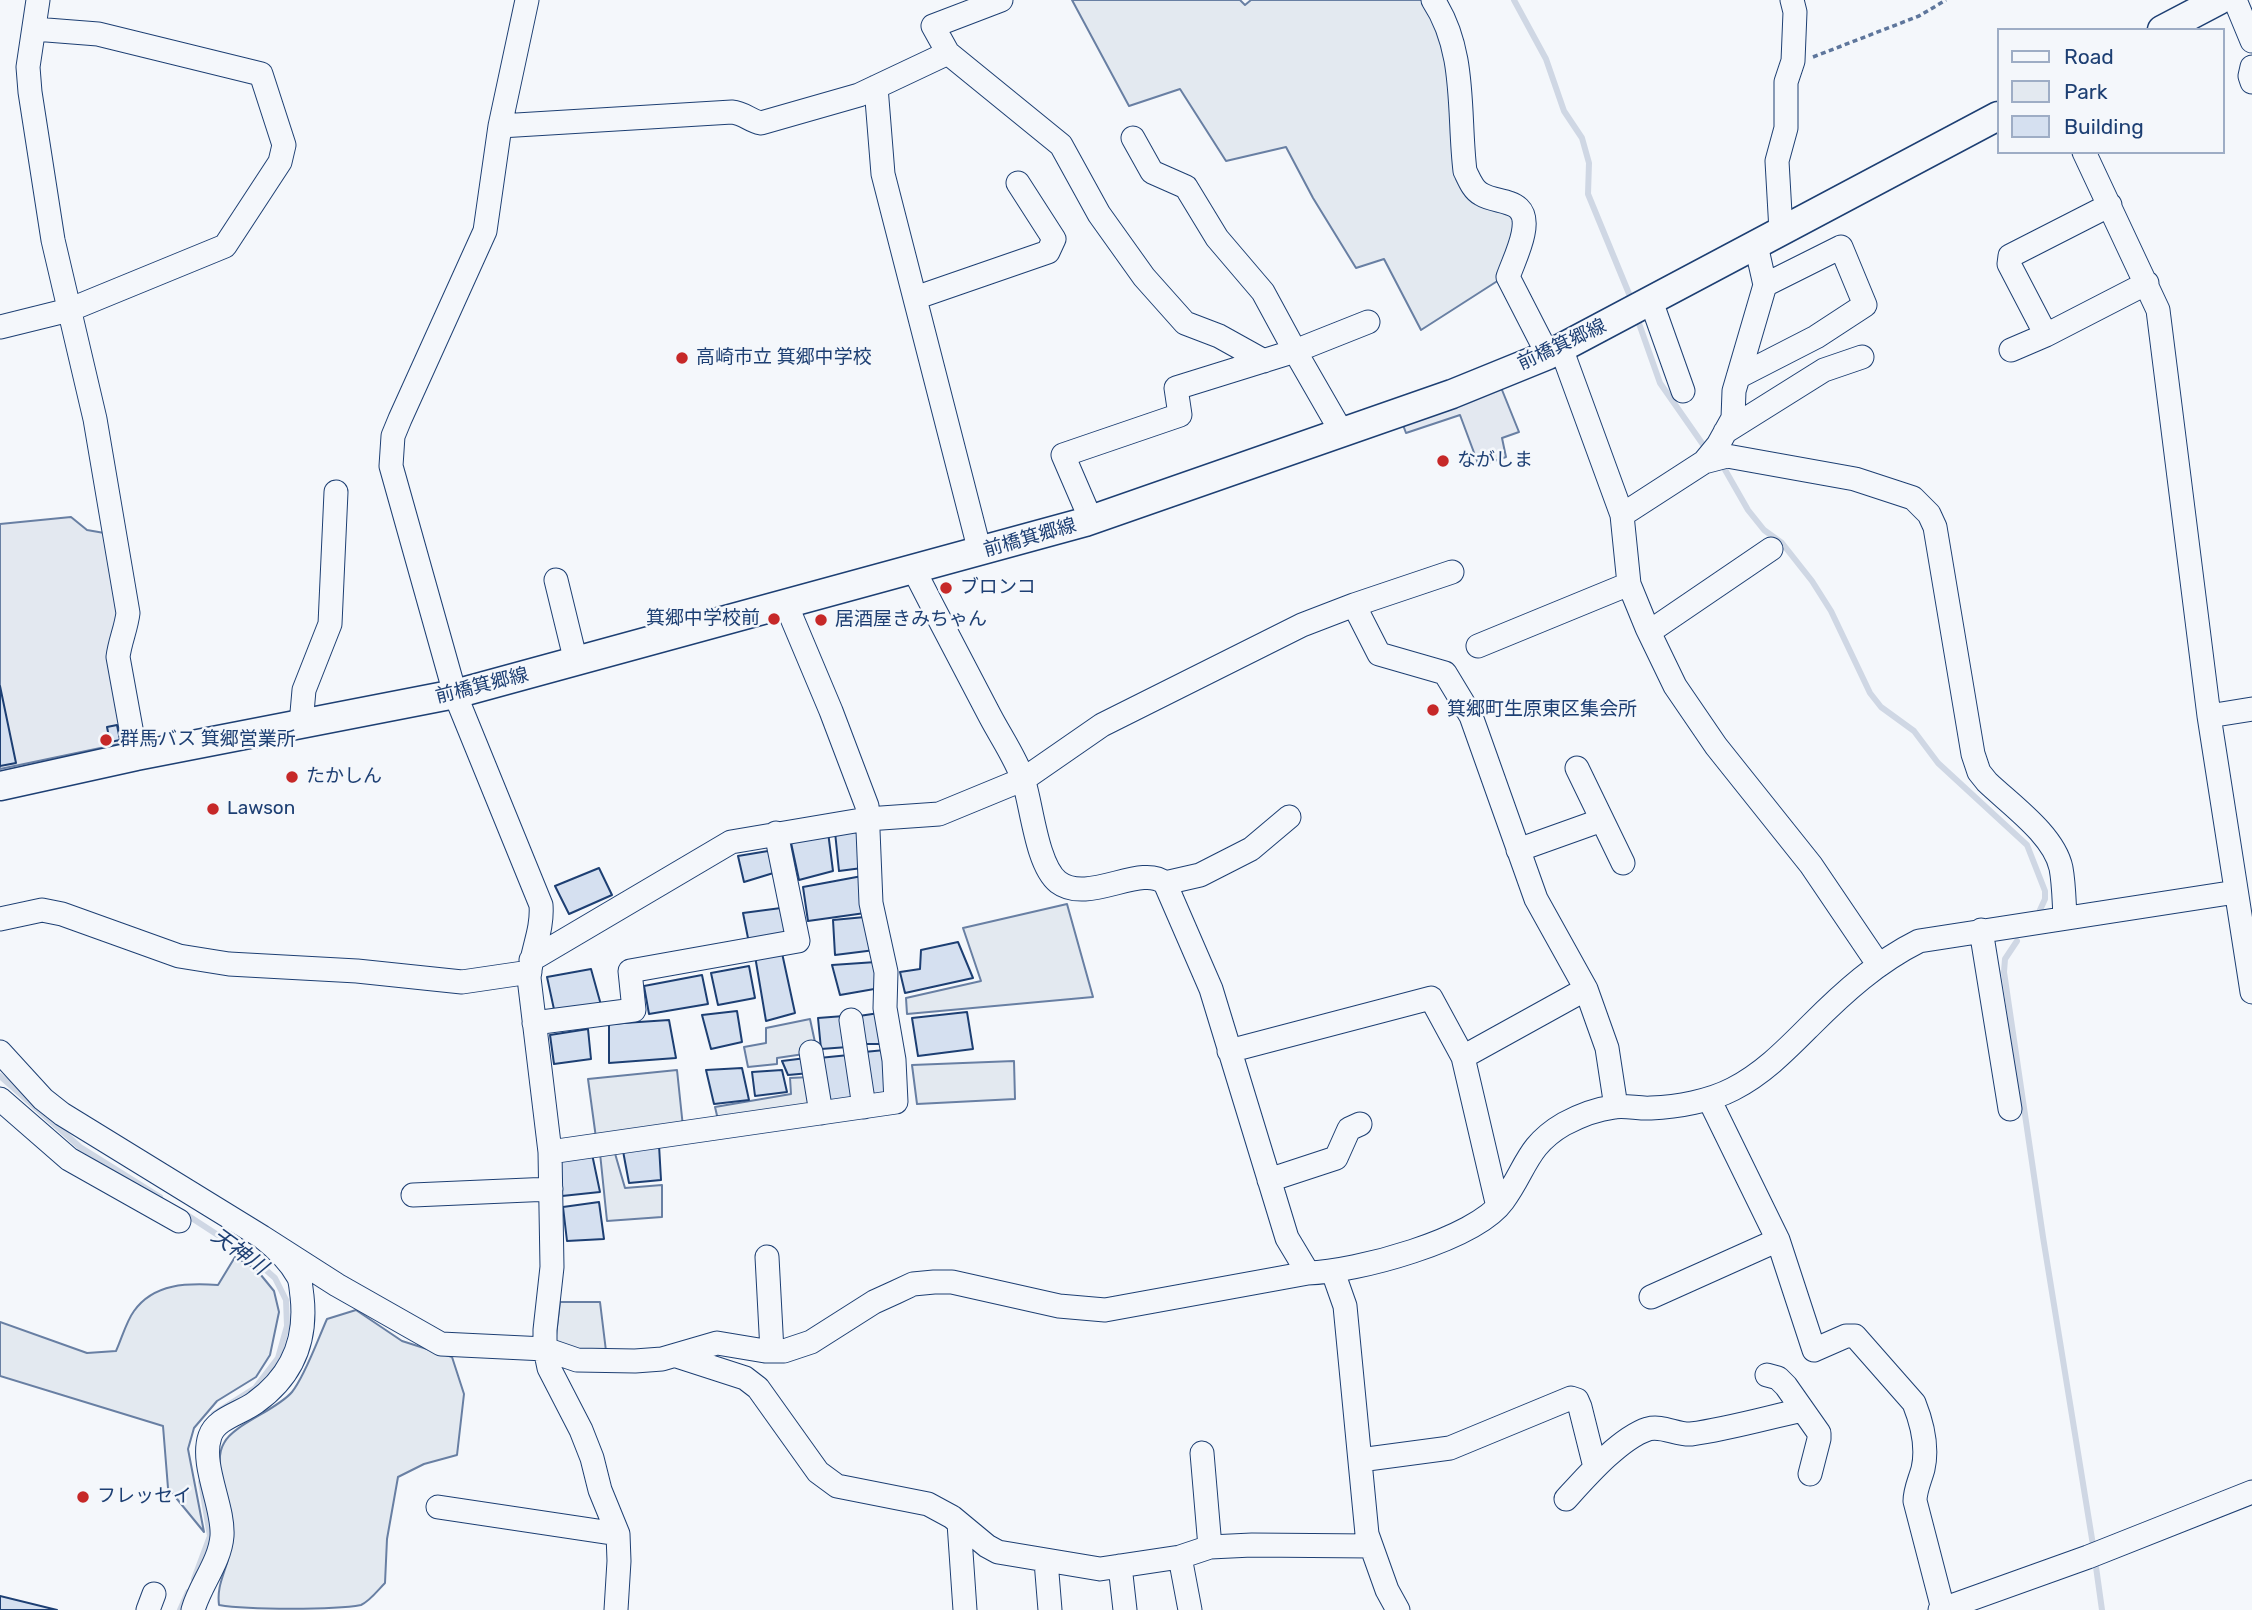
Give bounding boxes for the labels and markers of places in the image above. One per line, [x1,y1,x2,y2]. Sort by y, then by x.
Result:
place label: 高崎市立 箕郷中学校 [696,347,872,369]
marker: 高崎市立 箕郷中学校 [674,350,690,366]
place label: ながしま [1457,450,1533,472]
marker: ながしま [1435,453,1451,469]
place label: ブロンコ [960,577,1036,599]
marker: ブロンコ [938,580,954,596]
place label: 箕郷中学校前 [646,608,760,630]
place label: 居酒屋きみちゃん [835,609,987,631]
marker: 箕郷中学校前 [766,611,782,627]
marker: 居酒屋きみちゃん [813,612,829,628]
place label: 箕郷町生原東区集会所 [1447,699,1637,721]
marker: 箕郷町生原東区集会所 [1425,702,1441,718]
place label: 群馬バス 箕郷営業所 [120,729,296,751]
marker: 群馬バス 箕郷営業所 [98,732,114,748]
place label: たかしん [306,766,382,788]
marker: たかしん [284,769,300,785]
place label: Lawson [227,798,295,820]
marker: Lawson [205,801,221,817]
place label: フレッセイ [97,1486,192,1508]
marker: フレッセイ [75,1489,91,1505]

